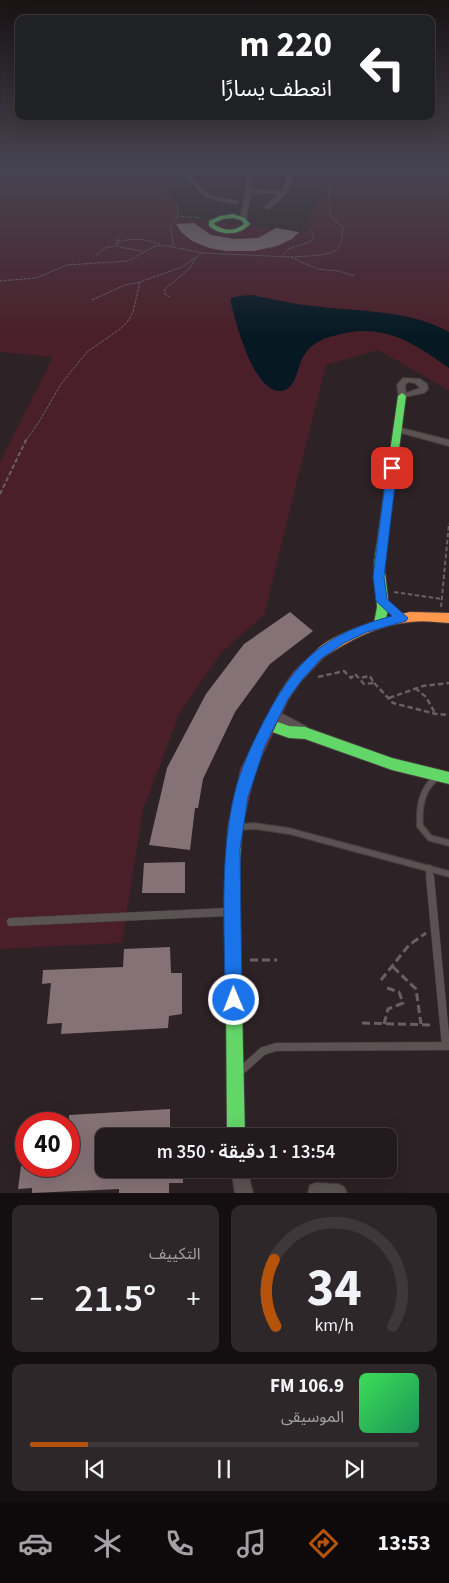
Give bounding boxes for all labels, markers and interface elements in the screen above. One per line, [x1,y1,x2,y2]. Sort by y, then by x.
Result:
text: 220 m [240,20,332,70]
icon: left [350,35,415,100]
text: انعطف يسارًا [221,73,332,105]
pin [371,447,413,489]
icon: arrive [378,454,406,482]
position arrow [207,973,259,1025]
speed limit sign: 40 [15,1112,80,1177]
text: 13:54 · 1 دقيقة · 350 m [157,1139,335,1166]
text: التكييف [149,1243,201,1265]
text: 34 [306,1252,361,1326]
text: 21.5° [74,1272,156,1326]
text: − [30,1279,44,1319]
text: + [187,1279,201,1319]
text: km/h [314,1313,354,1338]
text: 106.9 FM [270,1373,344,1400]
text: الموسيقى [281,1406,344,1428]
icon: previous [81,1455,109,1483]
icon: pause [210,1455,238,1483]
icon: next [340,1455,368,1483]
icon: car [18,1526,53,1561]
icon: climate [90,1526,125,1561]
icon: phone [162,1526,197,1561]
icon: music [234,1526,269,1561]
icon: directions [306,1526,341,1561]
text: 13:53 [378,1527,431,1559]

